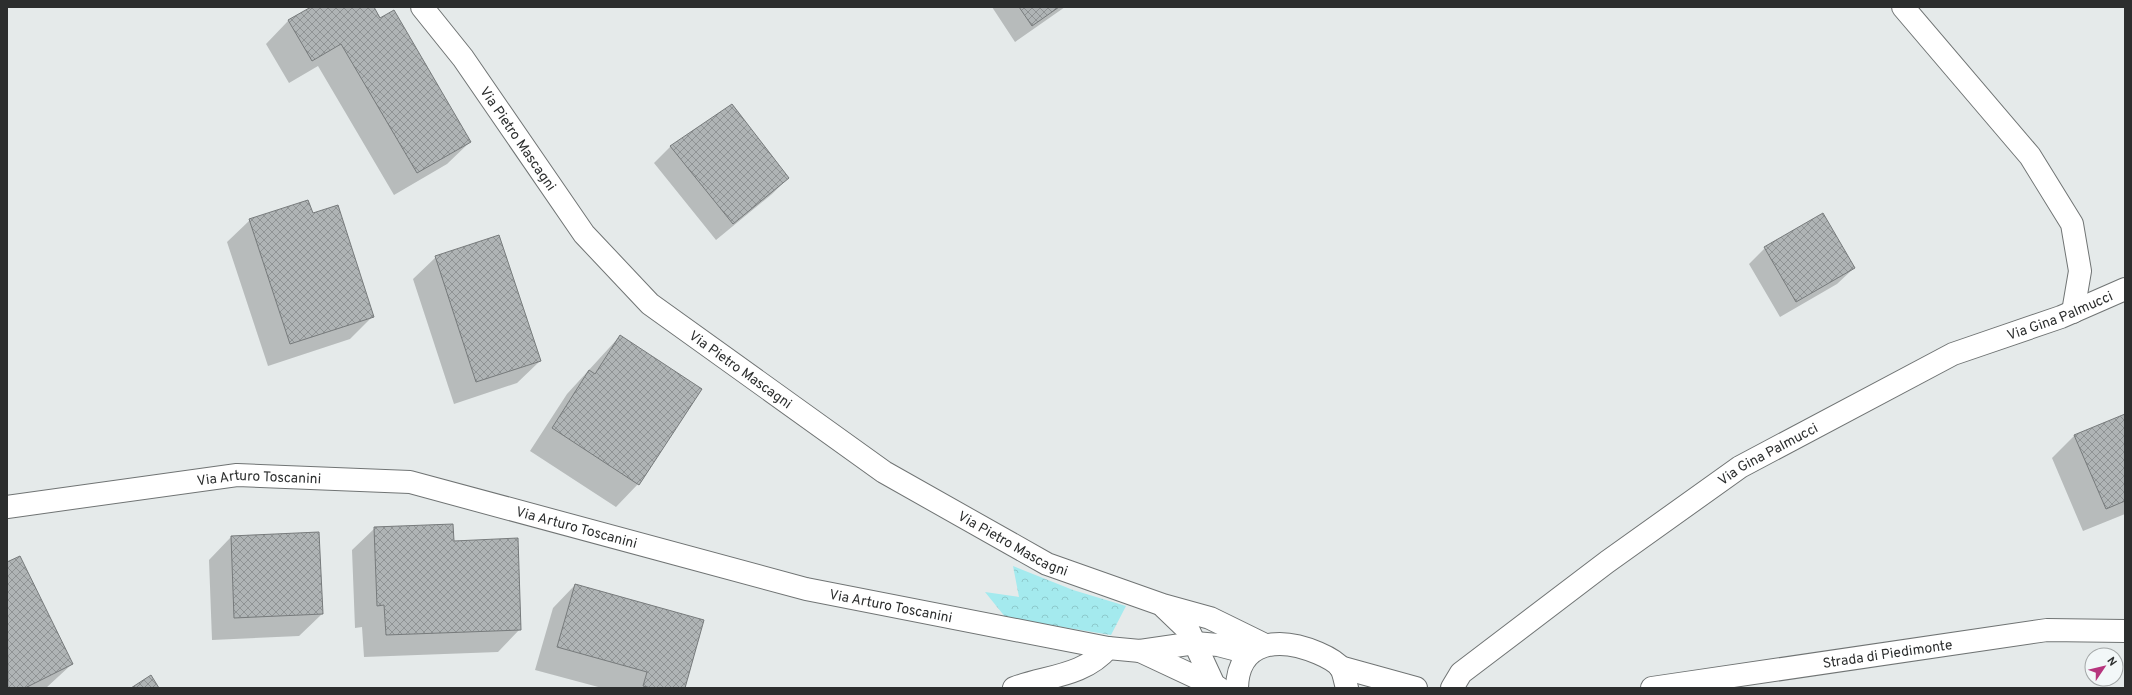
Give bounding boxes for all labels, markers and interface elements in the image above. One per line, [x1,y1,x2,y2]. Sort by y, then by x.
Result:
street label: Via Pietro Mascagni [475,84,559,195]
street label: Via Gina Palmucci [2005,288,2116,345]
street label: Via Pietro Mascagni [685,328,795,413]
street label: Via Gina Palmucci [1715,420,1821,490]
street label: Via Arturo Toscanini [196,468,321,491]
street label: Via Arturo Toscanini [514,504,639,553]
street label: Via Pietro Mascagni [954,508,1070,581]
street label: Via Arturo Toscanini [828,587,953,627]
street label: Strada di Piedimonte [1822,637,1954,673]
north arrow [2084,647,2124,687]
text: N [2103,655,2119,669]

